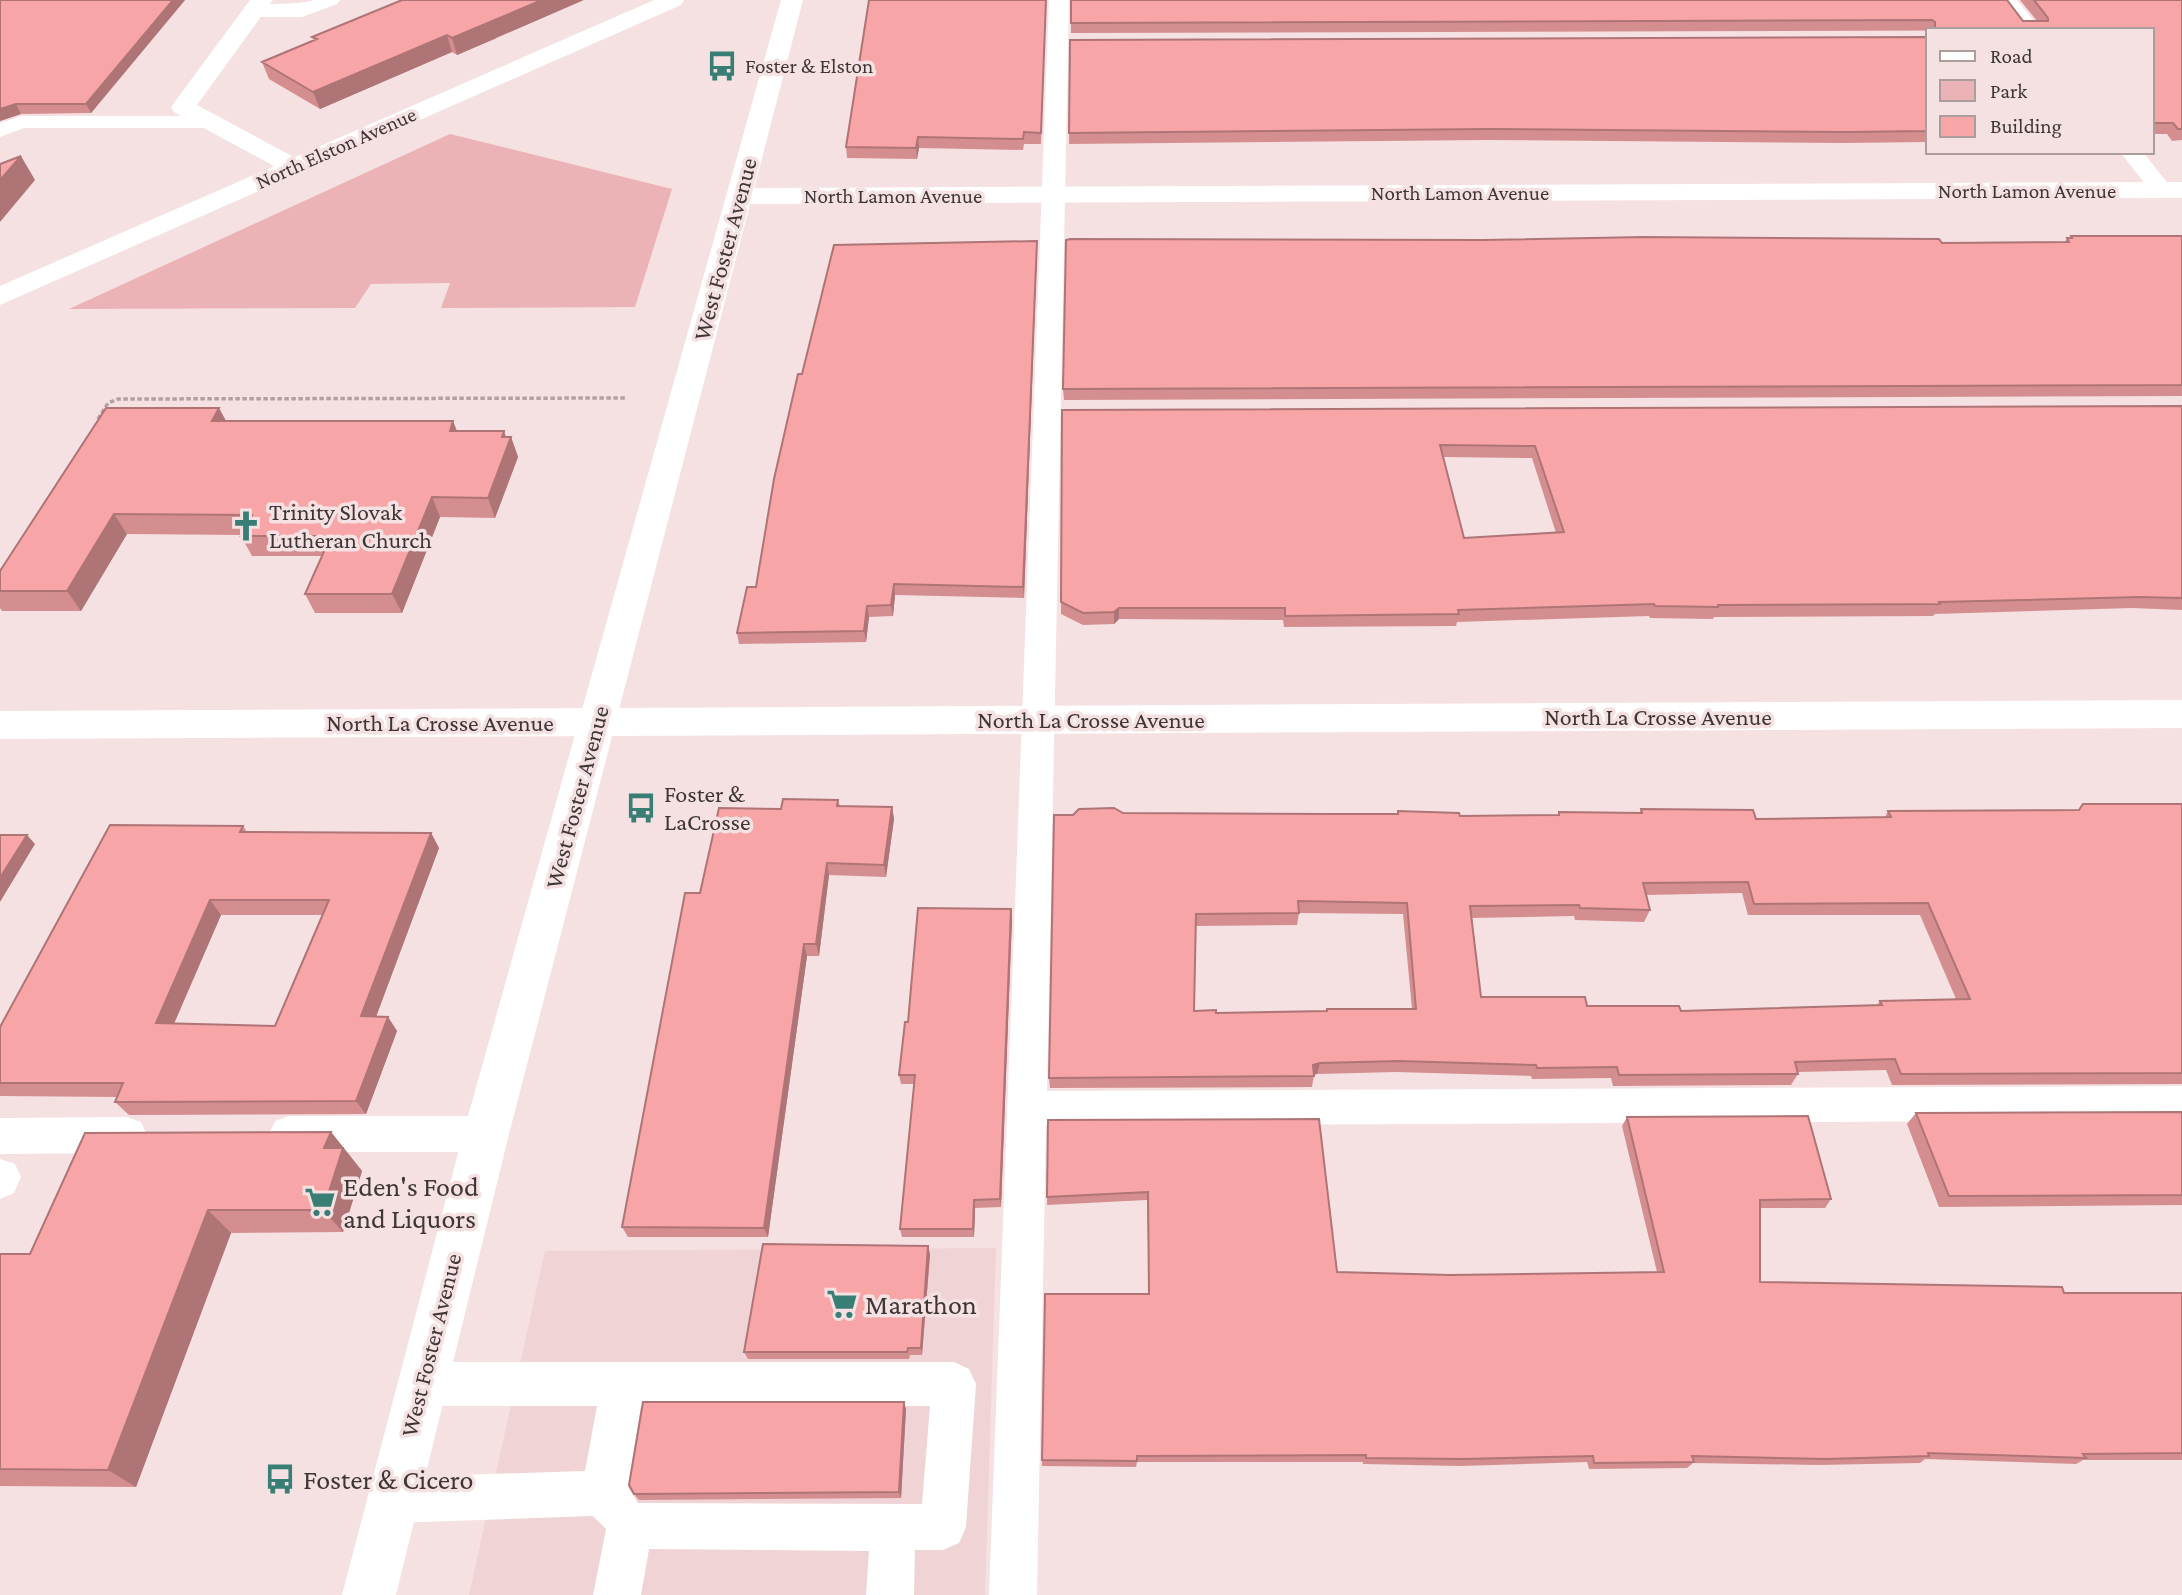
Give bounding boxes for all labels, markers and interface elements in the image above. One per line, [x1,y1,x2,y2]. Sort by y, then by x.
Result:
legend [1926,28,2154,154]
text: Road [1990,44,2033,68]
bus stop icon: Foster & Elston [705,49,739,83]
place label: Foster & Elston [745,54,873,78]
text: Park [1990,79,2027,103]
street label: North Elston Avenue [252,102,420,194]
text: Building [1990,114,2062,138]
street label: West Foster Avenue [687,155,762,343]
street label: North Lamon Avenue [1938,179,2116,203]
street label: North Lamon Avenue [1371,181,1549,205]
street label: North Lamon Avenue [804,184,982,208]
place label: Trinity Slovak Lutheran Church [269,498,432,553]
church icon: Trinity Slovak Lutheran Church [229,509,263,543]
street label: West Foster Avenue [539,703,614,891]
street label: North La Crosse Avenue [1544,703,1772,730]
street label: North La Crosse Avenue [977,706,1205,733]
street label: North La Crosse Avenue [326,709,554,736]
place label: Foster & LaCrosse [664,780,751,835]
bus stop icon: Foster & LaCrosse [624,791,658,825]
place label: Eden's Food and Liquors [343,1171,479,1234]
supermarket icon: Eden's Food and Liquors [303,1185,337,1219]
street label: West Foster Avenue [395,1250,466,1439]
supermarket icon: Marathon [825,1287,859,1321]
place label: Marathon [865,1289,977,1320]
bus stop icon: Foster & Cicero [263,1462,297,1496]
place label: Foster & Cicero [303,1464,473,1495]

